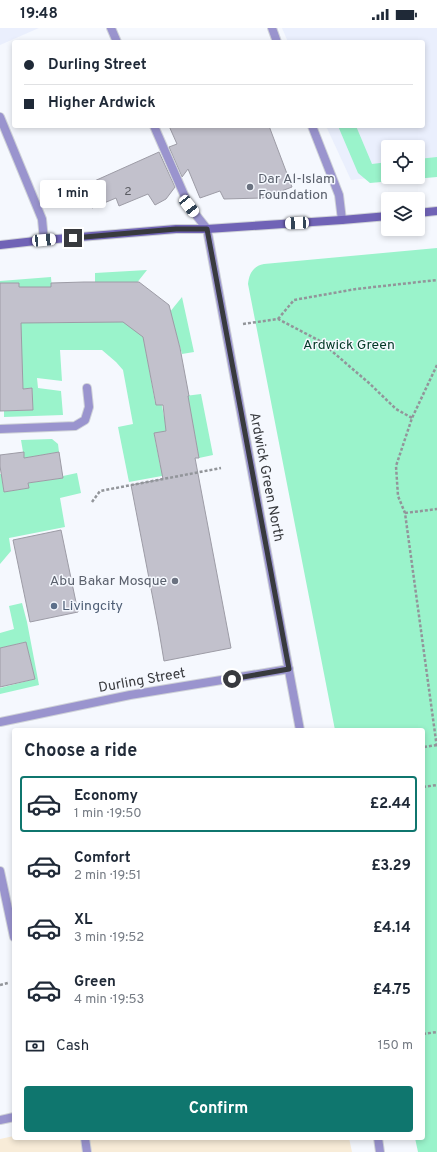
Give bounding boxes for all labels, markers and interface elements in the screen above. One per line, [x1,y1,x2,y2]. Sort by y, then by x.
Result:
text: 19:48 [20,5,58,24]
text: Durling Street [48,56,147,75]
text: Higher Ardwick [48,94,156,113]
map controls [381,140,425,236]
button: locate [381,140,425,184]
place label: Dar Al-Islam Foundation [258,171,335,204]
callout: 1 min [40,180,106,208]
marker: Dar Al-Islam Foundation [245,182,255,192]
house number: 2 [124,184,132,200]
text: 1 min [57,186,89,202]
button: layers [381,192,425,236]
car [177,193,201,219]
car [285,216,309,230]
route end [64,229,82,247]
car [32,233,56,247]
park label: Ardwick Green [303,337,395,354]
street label: Ardwick Green North [245,411,287,543]
place label: Abu Bakar Mosque [50,573,167,590]
marker: Abu Bakar Mosque [170,576,180,586]
place label: Livingcity [62,598,123,615]
marker: Livingcity [49,601,59,611]
street label: Durling Street [97,665,187,697]
route start [223,670,241,688]
text: Choose a ride [24,740,137,763]
icon: car [26,786,62,822]
text: Economy [74,787,138,806]
text: £2.44 [370,795,411,814]
text: 1 min · 19:50 [74,806,142,822]
icon: car [26,848,62,884]
text: Comfort [74,849,131,868]
text: £3.29 [371,857,411,876]
text: 2 min · 19:51 [74,868,141,884]
icon: car [26,910,62,946]
text: XL [74,911,92,930]
text: £4.14 [373,919,411,938]
text: 3 min · 19:52 [74,930,144,946]
icon: car [26,972,62,1008]
text: Green [74,973,116,992]
text: £4.75 [373,981,411,1000]
text: 4 min · 19:53 [74,992,144,1008]
icon: cash [24,1035,46,1057]
text: Cash [56,1037,89,1056]
text: 150 m [378,1038,413,1054]
button: Confirm [24,1086,413,1132]

